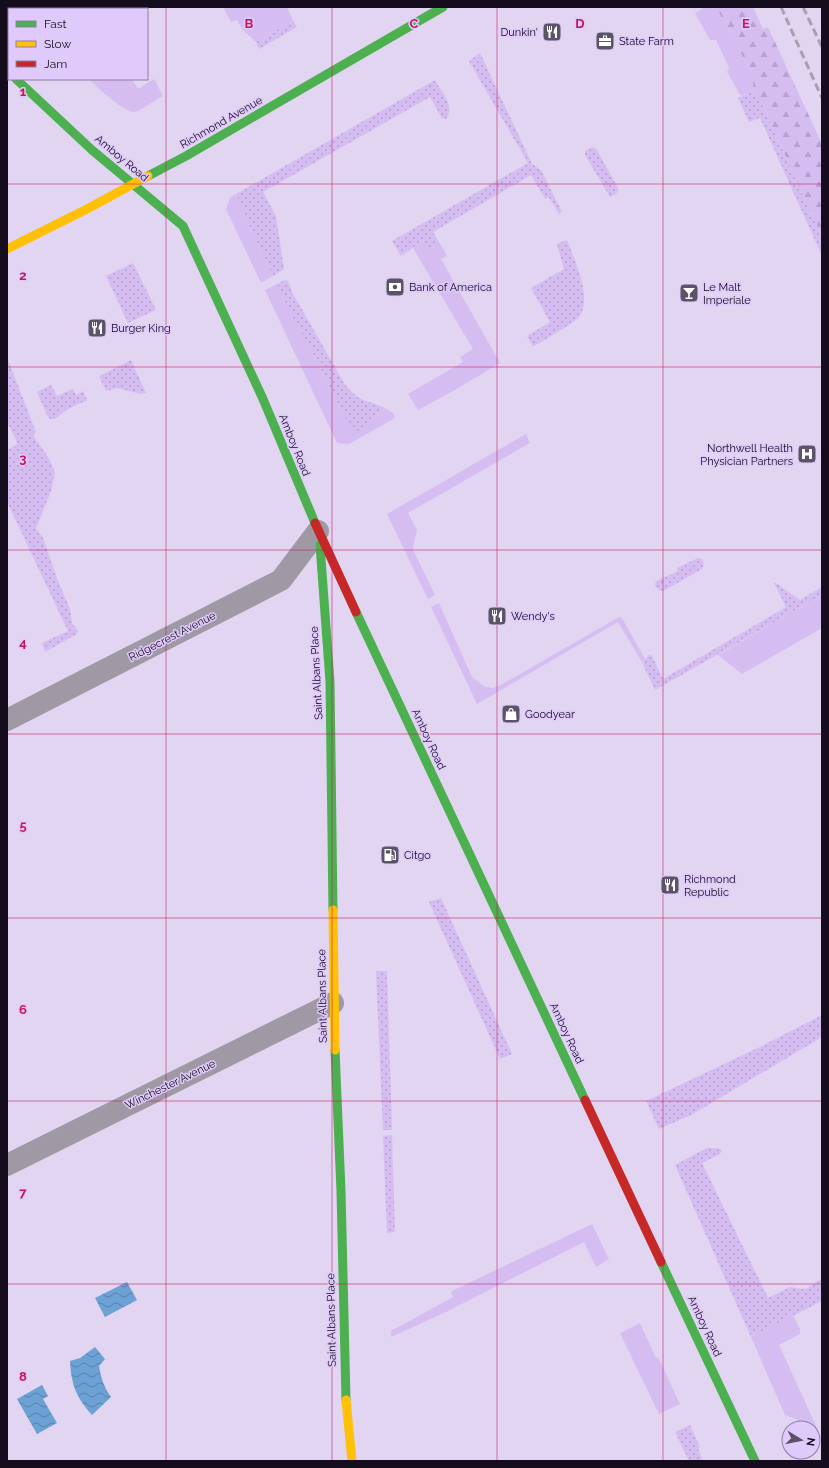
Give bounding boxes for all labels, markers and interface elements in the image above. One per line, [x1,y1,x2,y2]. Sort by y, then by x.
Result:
legend [8,8,148,80]
text: B [245,16,254,31]
text: C [410,16,419,31]
text: D [575,16,585,31]
text: E [742,16,750,31]
text: Fast [44,17,67,31]
restaurant icon: Dunkin' [541,21,563,43]
place label: Dunkin' [500,26,538,39]
office icon: State Farm [594,30,616,52]
place label: State Farm [619,35,674,48]
text: Slow [44,37,71,51]
text: Jam [44,57,67,71]
text: 1 [20,84,27,99]
street label: Richmond Avenue [178,93,265,151]
street label: Amboy Road [92,132,151,185]
text: 2 [19,268,27,283]
bank icon: Bank of America [384,276,406,298]
place label: Bank of America [409,281,492,294]
place label: Le Malt Imperiale [703,281,751,307]
bar icon: Le Malt Imperiale [678,282,700,304]
restaurant icon: Burger King [86,317,108,339]
place label: Burger King [111,322,171,335]
street label: Amboy Road [276,412,313,478]
place label: Northwell Health Physician Partners [700,442,793,468]
hospital icon: Northwell Health Physician Partners [796,443,818,465]
text: 3 [19,451,27,466]
restaurant icon: Wendy's [486,605,508,627]
street label: Ridgecrest Avenue [127,609,218,664]
place label: Wendy's [511,610,555,623]
street label: Saint Albans Place [308,625,325,720]
text: 4 [19,635,27,650]
shop icon: Goodyear [500,703,522,725]
street label: Amboy Road [409,707,448,772]
place label: Goodyear [525,708,575,721]
text: 5 [19,818,27,833]
fuel station icon: Citgo [379,844,401,866]
place label: Citgo [404,849,431,862]
place label: Richmond Republic [684,873,736,899]
restaurant icon: Richmond Republic [659,874,681,896]
street label: Saint Albans Place [315,949,330,1043]
street label: Amboy Road [547,1001,586,1066]
text: 6 [19,1002,27,1017]
street label: Winchester Avenue [123,1057,218,1112]
text: 7 [19,1185,27,1200]
street label: Saint Albans Place [324,1273,339,1367]
street label: Amboy Road [685,1294,724,1359]
text: 8 [19,1369,27,1384]
north arrow [781,1420,821,1460]
text: N [803,1436,817,1447]

